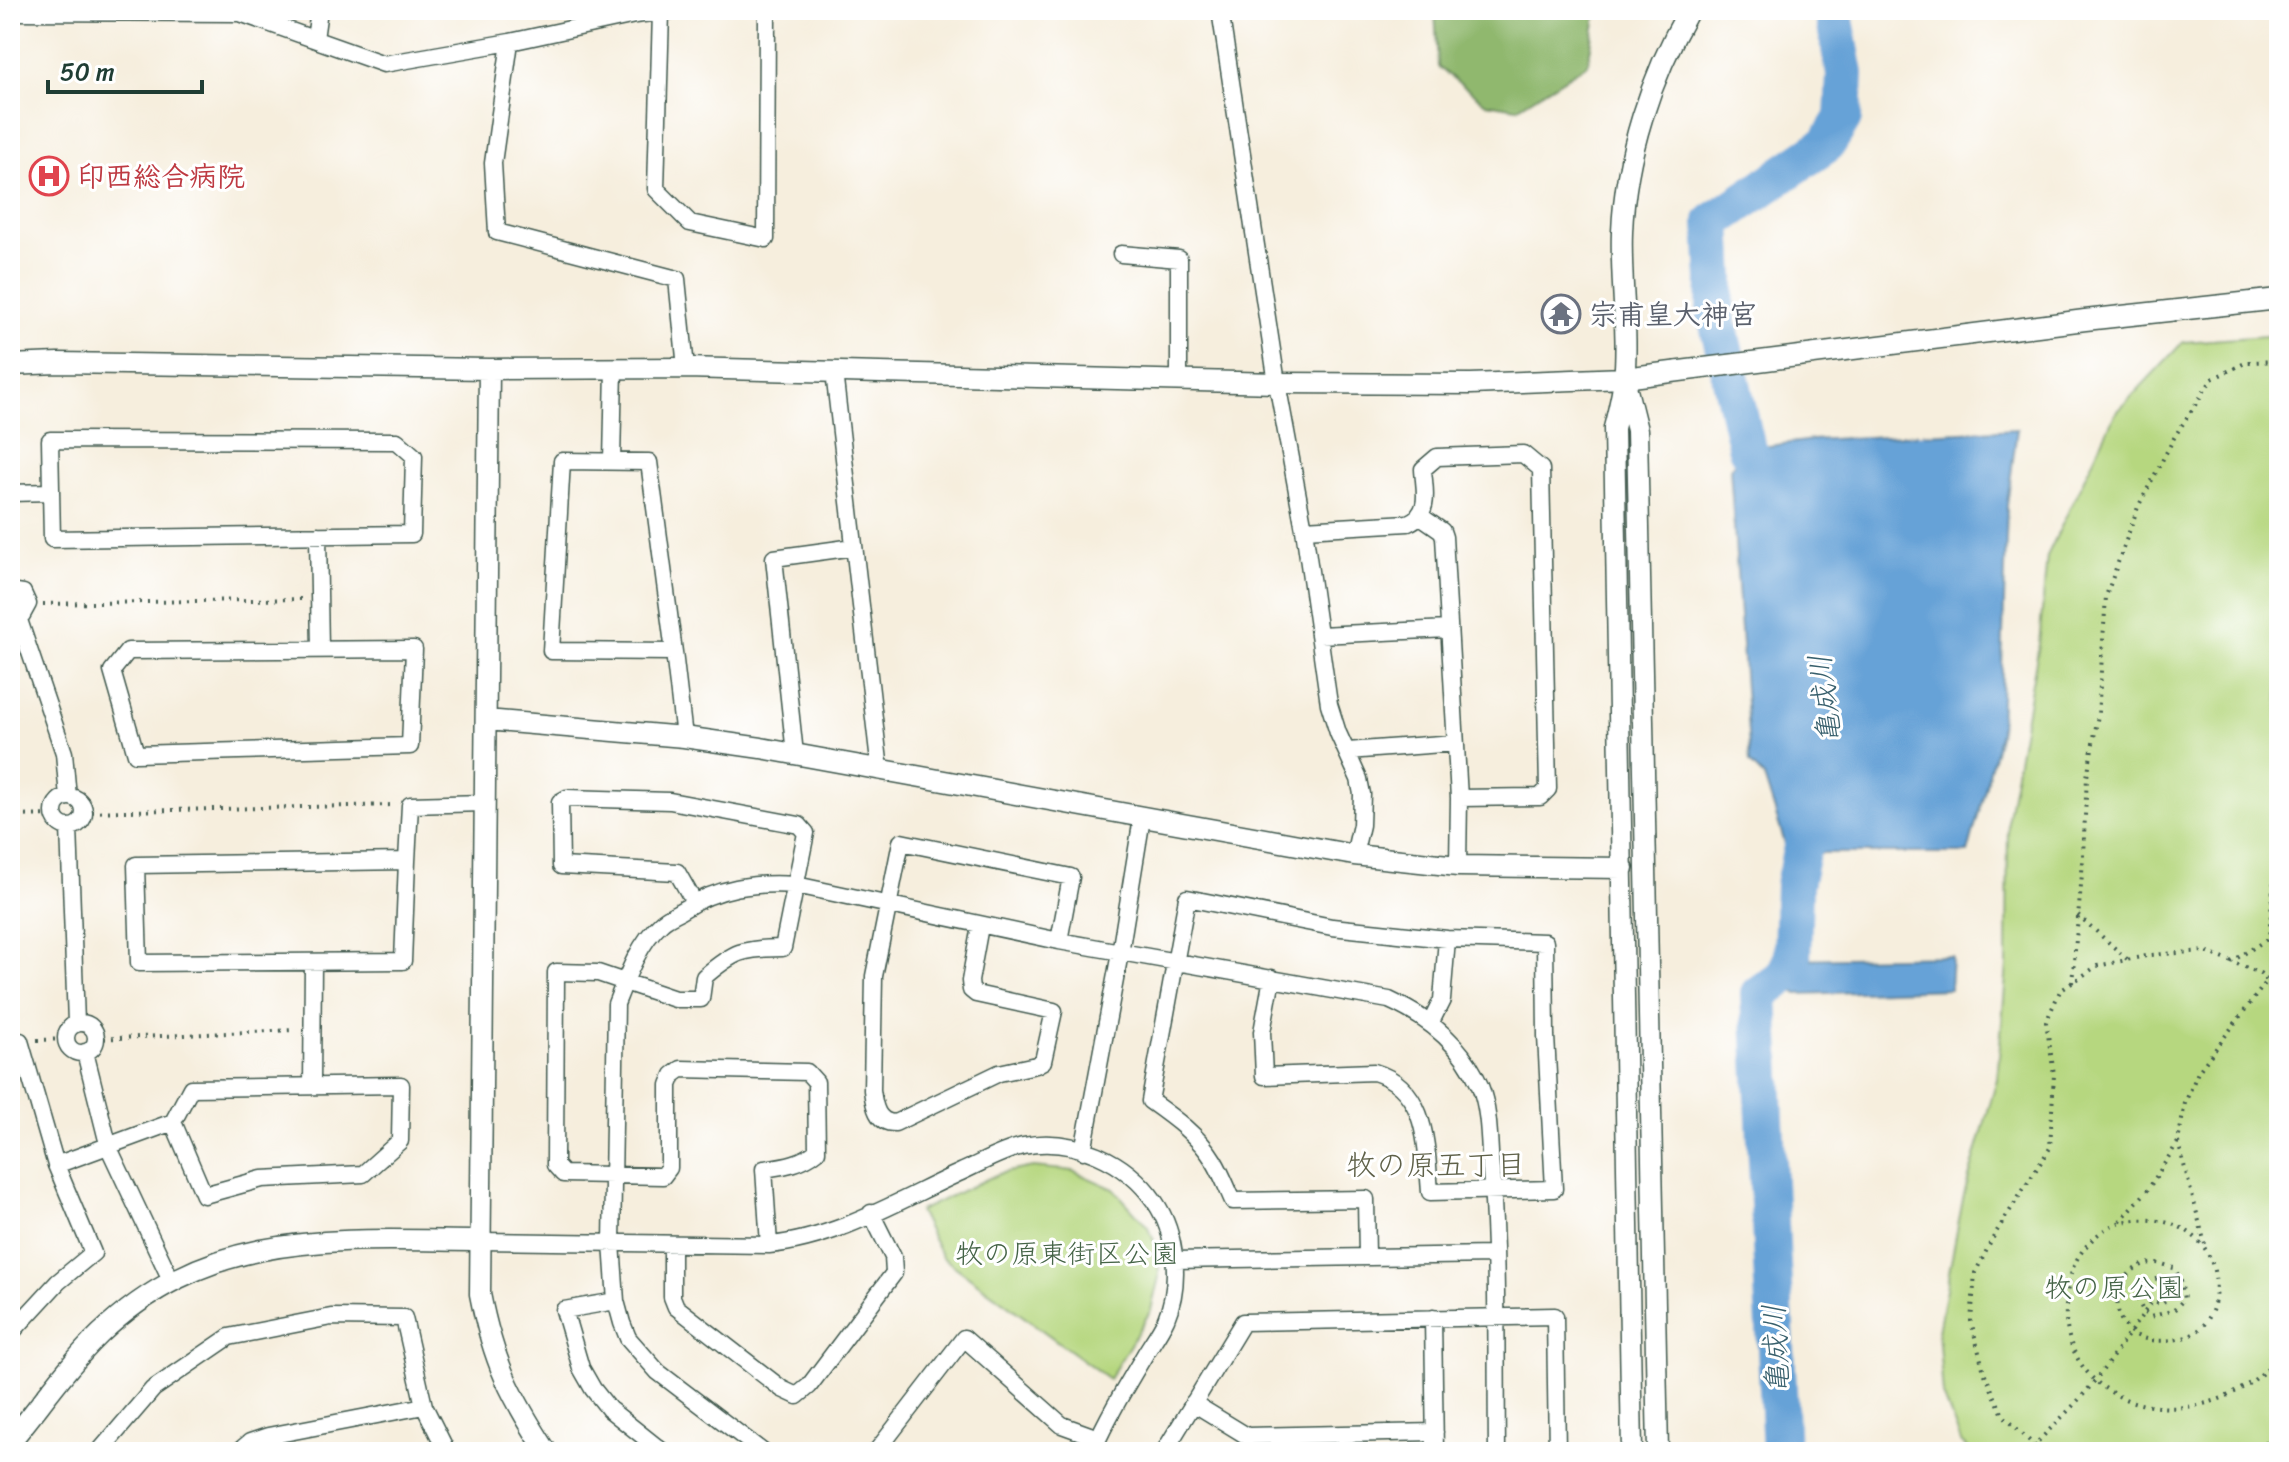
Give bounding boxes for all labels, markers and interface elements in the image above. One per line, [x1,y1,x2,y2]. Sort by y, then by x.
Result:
scale bar [48,44,202,94]
text: 50 m [60,51,115,93]
place label: 印西総合病院 [77,152,245,201]
hospital icon: 印西総合病院 [28,155,70,197]
place label: 宗甫皇大神宮 [1589,290,1757,339]
temple icon: 宗甫皇大神宮 [1540,293,1582,335]
water label: 亀成川 [1793,651,1857,747]
district label: 牧の原五丁目 [1346,1138,1526,1192]
park label: 牧の原東街区公園 [955,1229,1179,1278]
park label: 牧の原公園 [2044,1263,2184,1312]
water label: 亀成川 [1747,1303,1805,1395]

